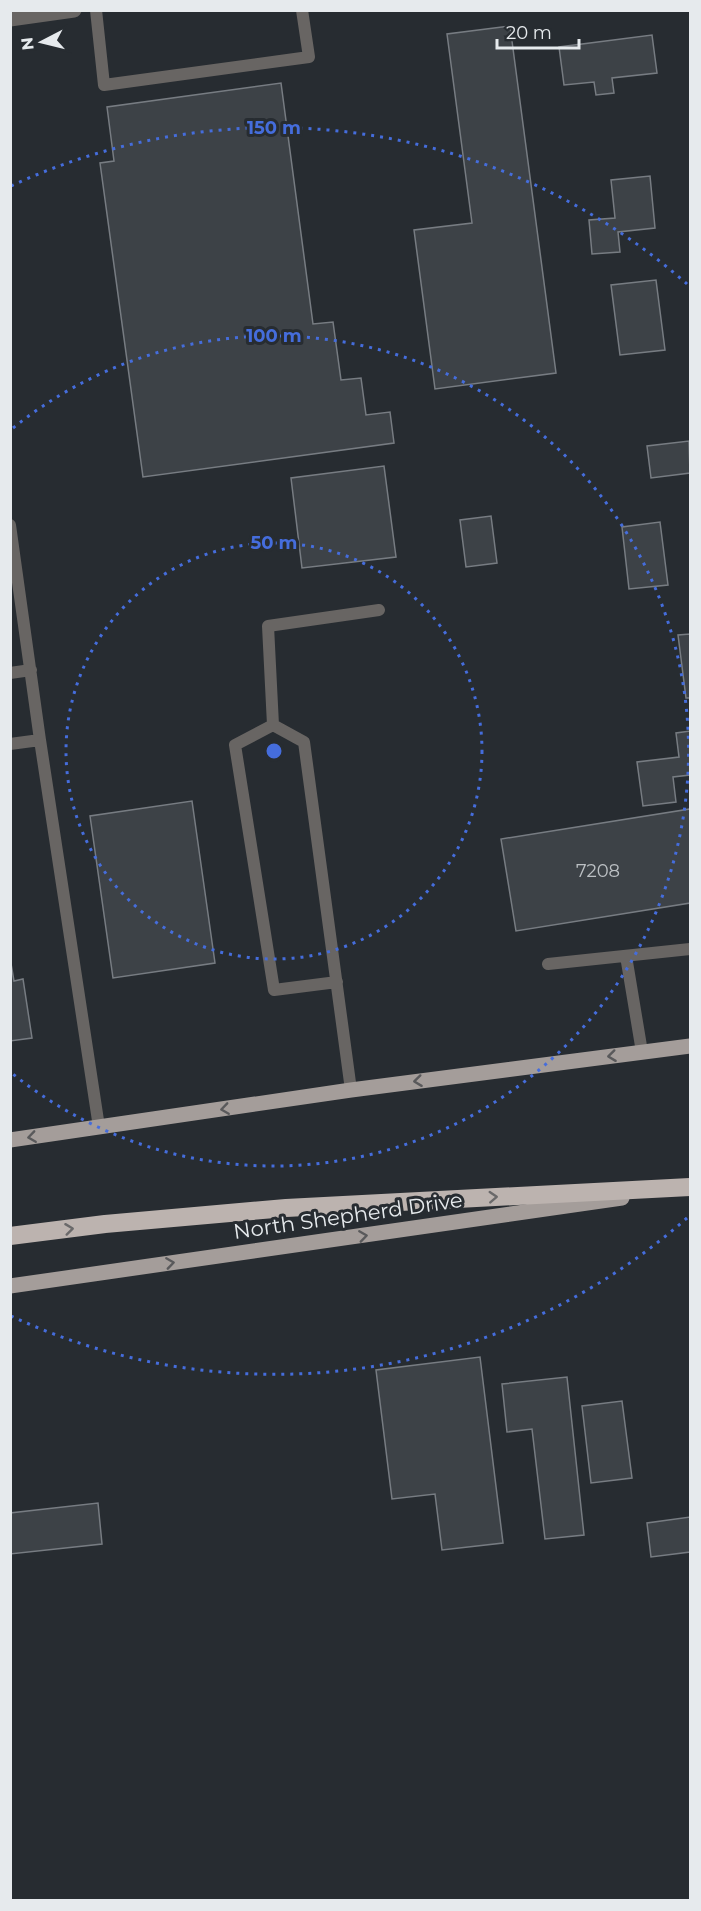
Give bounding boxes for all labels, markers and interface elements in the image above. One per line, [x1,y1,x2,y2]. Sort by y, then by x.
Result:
north arrow [12,12,72,72]
scale bar [497,12,580,50]
text: 20 m [506,22,552,44]
text: N [17,36,38,51]
text: 150 m [247,117,301,139]
text: 100 m [246,325,302,347]
text: 50 m [251,532,297,554]
centre of rings [264,741,284,761]
house number: 7208 [576,860,620,882]
one-way arrow [607,1050,616,1062]
one-way arrow [414,1075,423,1087]
one-way arrow [221,1103,230,1115]
one-way arrow [28,1130,37,1142]
street label: North Shepherd Drive [232,1187,464,1244]
one-way arrow [489,1191,498,1204]
one-way arrow [64,1223,73,1235]
one-way arrow [358,1230,367,1242]
one-way arrow [165,1257,174,1270]

